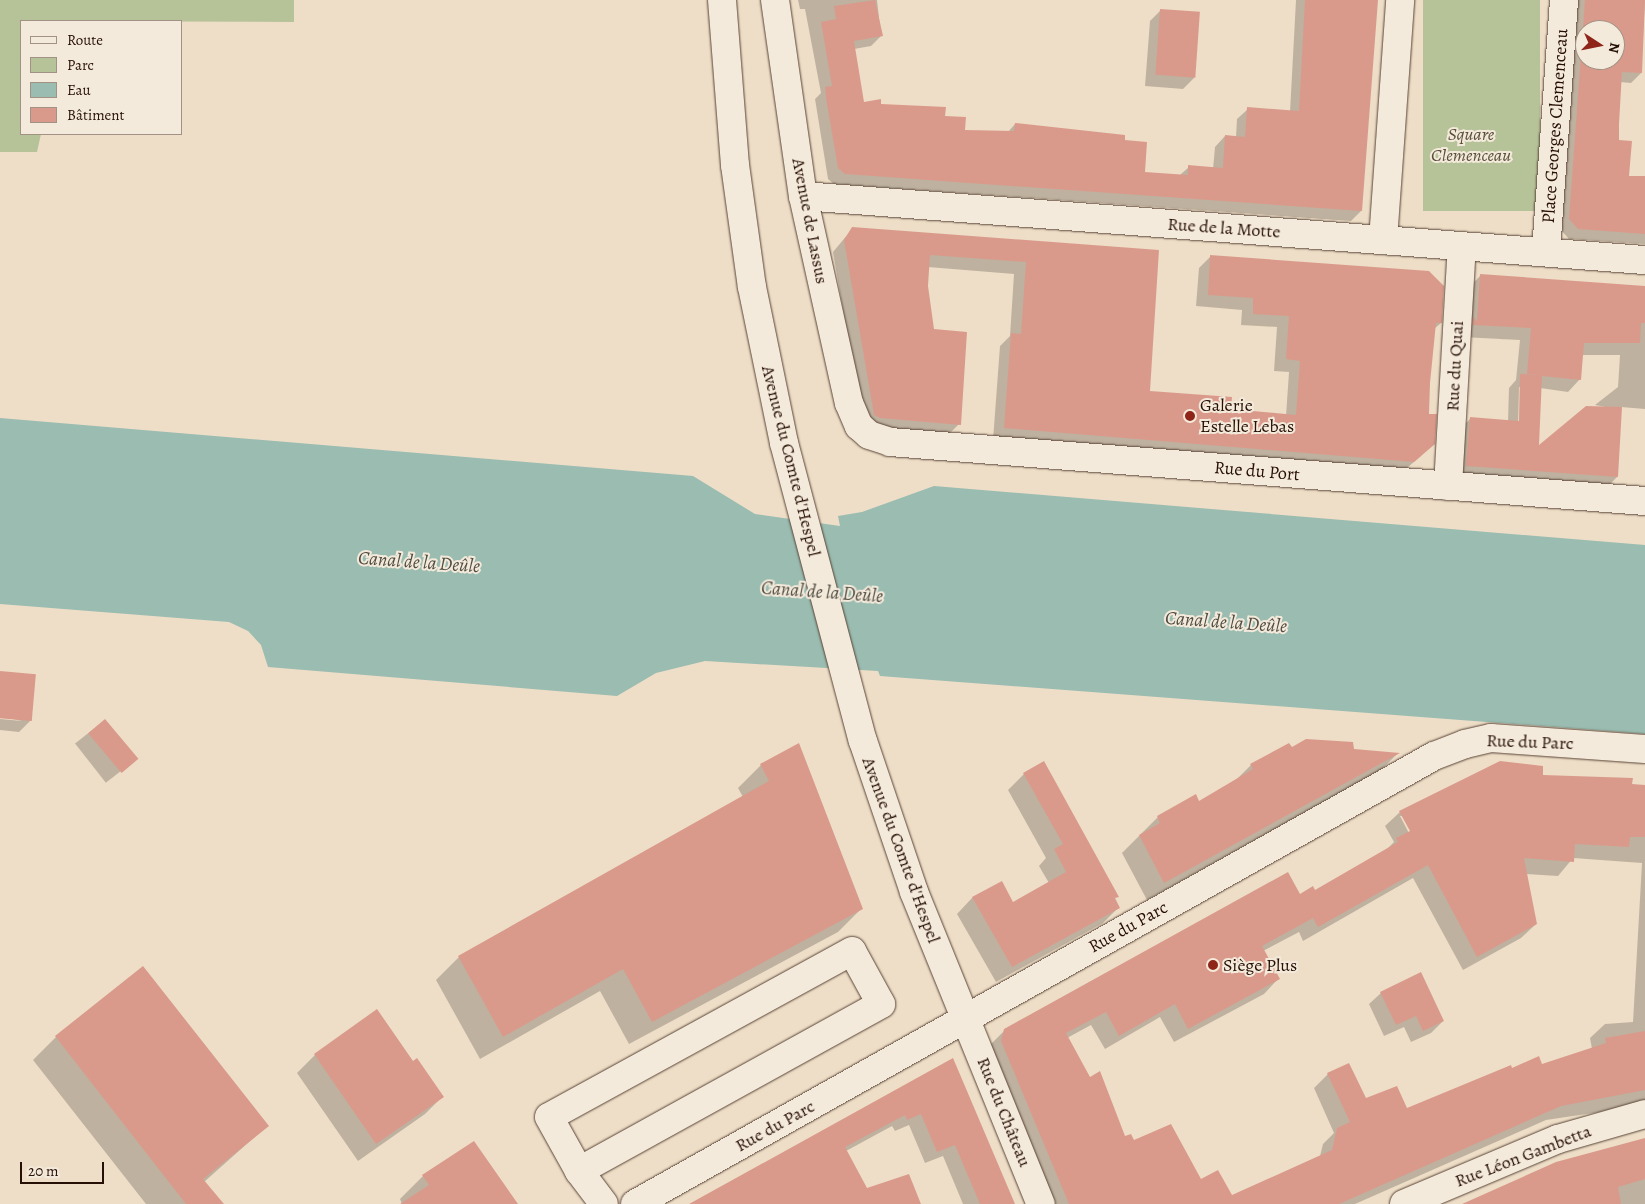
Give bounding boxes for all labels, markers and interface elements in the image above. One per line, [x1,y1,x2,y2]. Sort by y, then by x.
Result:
legend [20,20,182,135]
north arrow [1575,20,1625,70]
street label: Place Georges Clemenceau [1537,28,1573,224]
text: Route [67,30,103,50]
text: N [1604,41,1625,55]
text: Parc [67,55,94,75]
text: Eau [67,80,91,100]
text: Bâtiment [67,105,125,125]
park label: Square Clemenceau [1431,124,1511,166]
street label: Avenue de Lassus [787,156,833,286]
street label: Rue de la Motte [1167,213,1281,243]
street label: Rue du Quai [1442,320,1468,412]
street label: Avenue du Comte d'Hespel [757,363,825,559]
place label: Galerie Estelle Lebas [1200,395,1294,438]
marker: Galerie Estelle Lebas [1184,410,1196,422]
street label: Rue du Port [1213,457,1301,485]
water label: Canal de la Deûle [357,547,481,579]
water label: Canal de la Deûle [760,577,884,609]
water label: Canal de la Deûle [1164,607,1288,639]
street label: Rue du Parc [1486,730,1574,754]
street label: Avenue du Comte d'Hespel [857,754,945,946]
street label: Rue du Parc [1085,896,1171,958]
place label: Siège Plus [1223,954,1297,976]
marker: Siège Plus [1207,959,1219,971]
street label: Rue du Château [972,1054,1036,1170]
street label: Rue du Parc [732,1095,818,1157]
street label: Rue Léon Gambetta [1452,1120,1594,1192]
scale bar [22,1152,106,1184]
text: 20 m [28,1161,59,1181]

